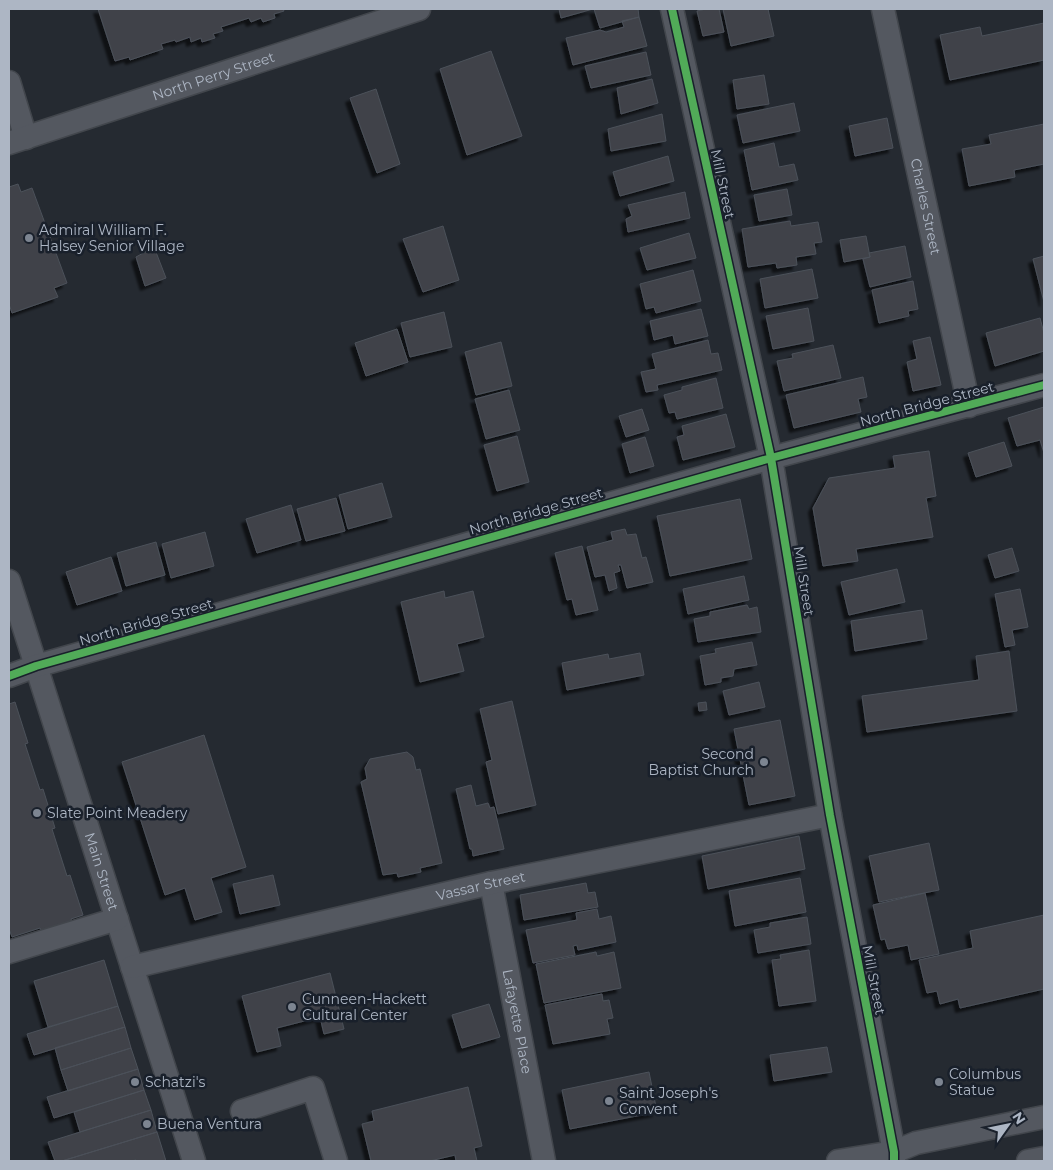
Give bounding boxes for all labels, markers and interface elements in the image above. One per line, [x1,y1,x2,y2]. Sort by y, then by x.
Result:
street label: North Perry Street [150,48,277,105]
street label: Mill Street [707,148,739,221]
street label: Charles Street [907,156,945,257]
place label: Admiral William F. Halsey Senior Village [39,221,184,255]
marker: Admiral William F. Halsey Senior Village [23,232,35,244]
street label: North Bridge Street [858,377,996,431]
street label: North Bridge Street [467,483,605,539]
street label: Mill Street [790,545,818,618]
street label: North Bridge Street [77,594,215,650]
place label: Second Baptist Church [649,745,754,779]
marker: Second Baptist Church [758,756,770,768]
place label: Slate Point Meadery [47,804,188,822]
marker: Slate Point Meadery [31,807,43,819]
street label: Main Street [81,830,123,913]
street label: Vassar Street [434,867,527,905]
street label: Mill Street [858,944,890,1017]
street label: Lafayette Place [499,968,536,1075]
place label: Cunneen-Hackett Cultural Center [302,990,427,1024]
marker: Cunneen-Hackett Cultural Center [286,1001,298,1013]
place label: Columbus Statue [949,1065,1021,1099]
place label: Schatzi's [145,1073,206,1091]
marker: Schatzi's [129,1076,141,1088]
marker: Columbus Statue [933,1076,945,1088]
place label: Saint Joseph's Convent [619,1084,718,1118]
marker: Saint Joseph's Convent [603,1095,615,1107]
north arrow [983,1100,1033,1150]
text: N [1008,1108,1030,1128]
place label: Buena Ventura [157,1115,262,1133]
marker: Buena Ventura [141,1118,153,1130]

